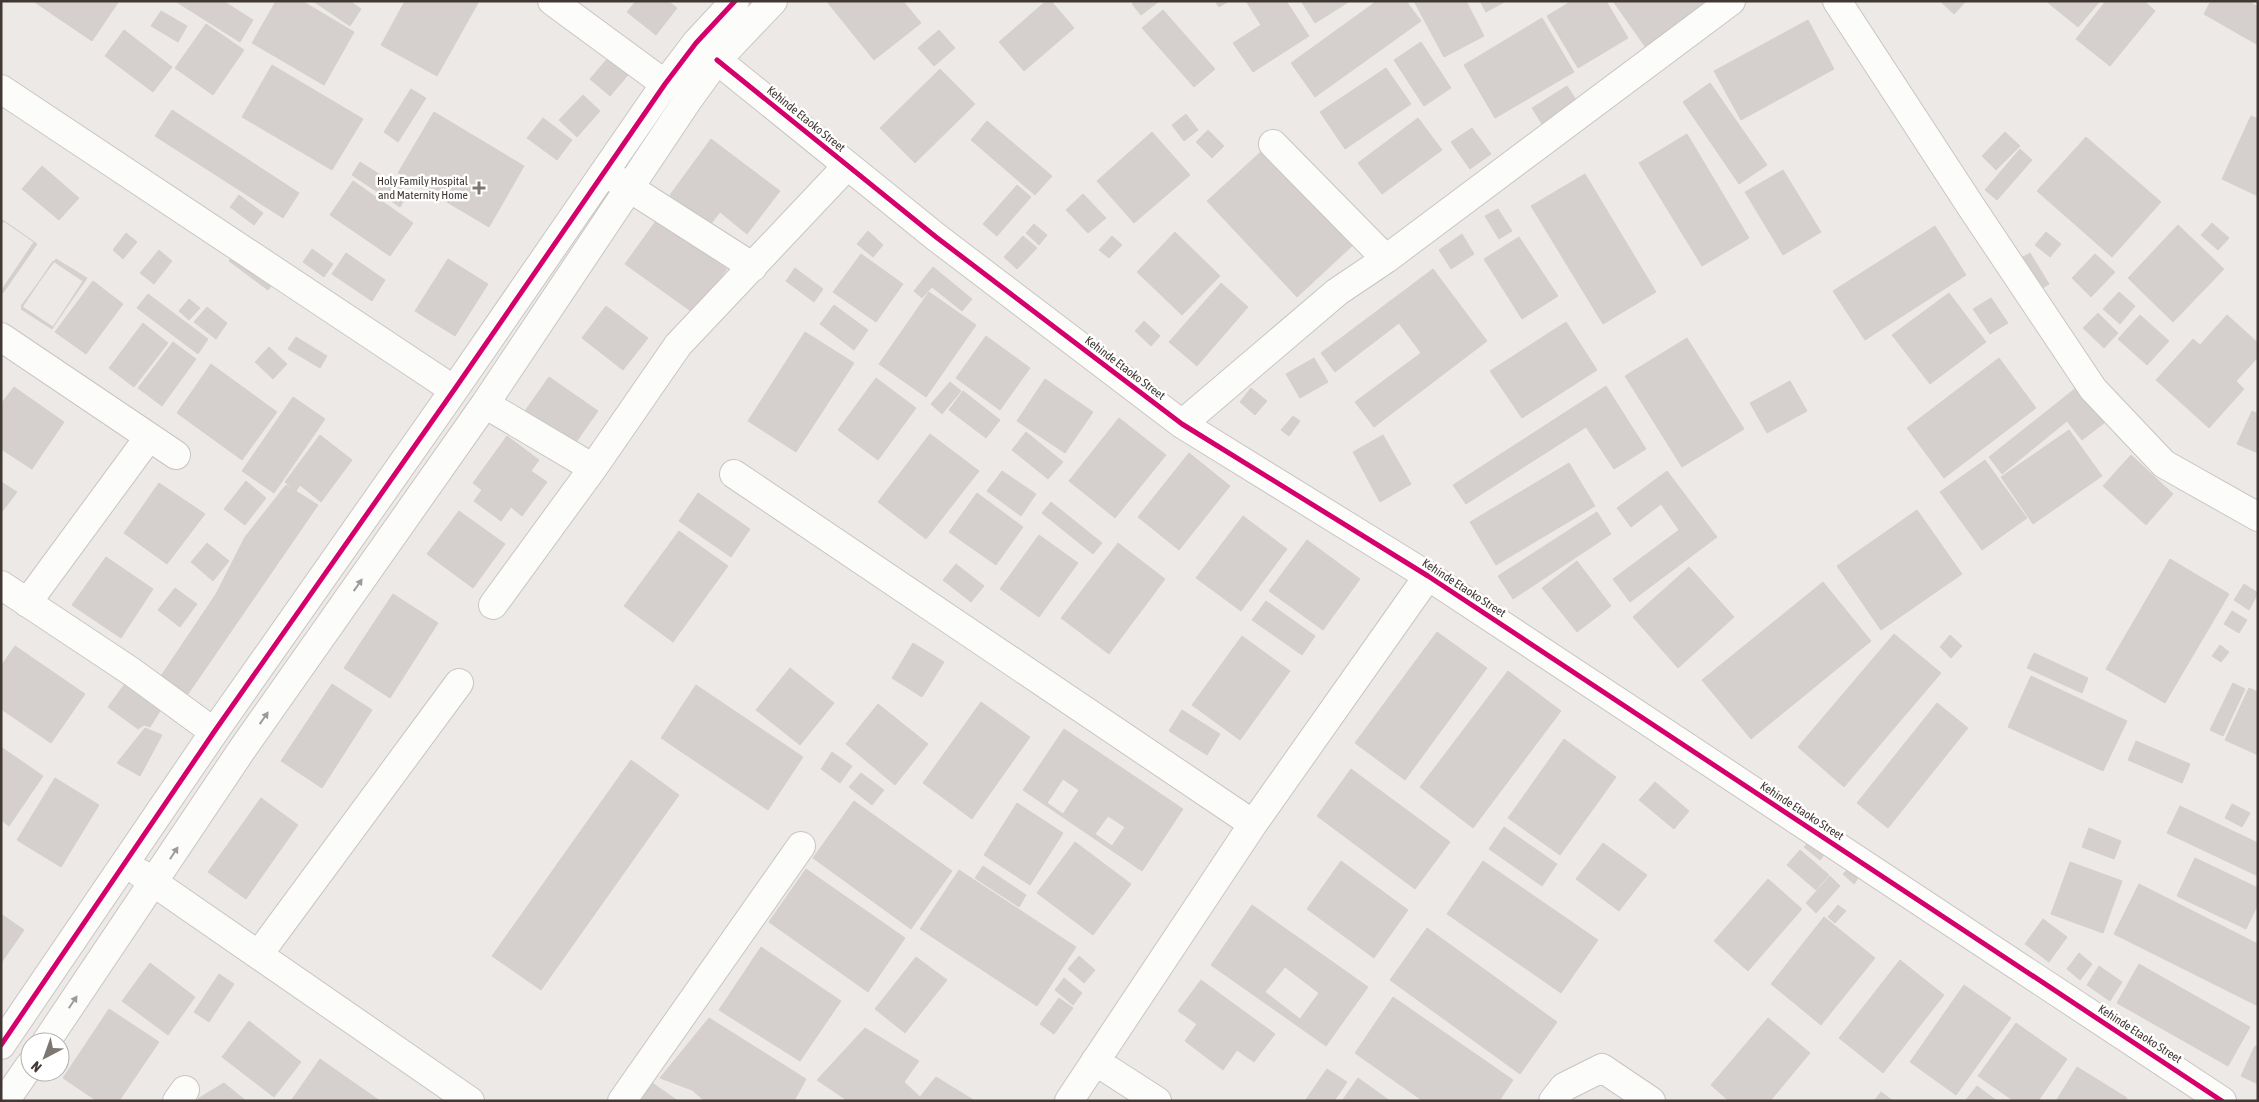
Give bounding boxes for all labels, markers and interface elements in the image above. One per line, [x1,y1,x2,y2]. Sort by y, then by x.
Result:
street label: Kehinde Etaoko Street [764,83,848,155]
place label: Holy Family Hospital and Maternity Home [377,174,469,202]
marker: Holy Family Hospital and Maternity Home [472,181,486,195]
street label: Kehinde Etaoko Street [1082,333,1168,403]
street label: Kehinde Etaoko Street [1420,556,1509,620]
one-way arrow [353,578,363,592]
one-way arrow [259,711,269,725]
street label: Kehinde Etaoko Street [1758,779,1847,843]
one-way arrow [169,846,179,859]
one-way arrow [68,995,78,1009]
street label: Kehinde Etaoko Street [2096,1002,2185,1066]
north arrow [20,1032,70,1082]
text: N [28,1058,45,1076]

